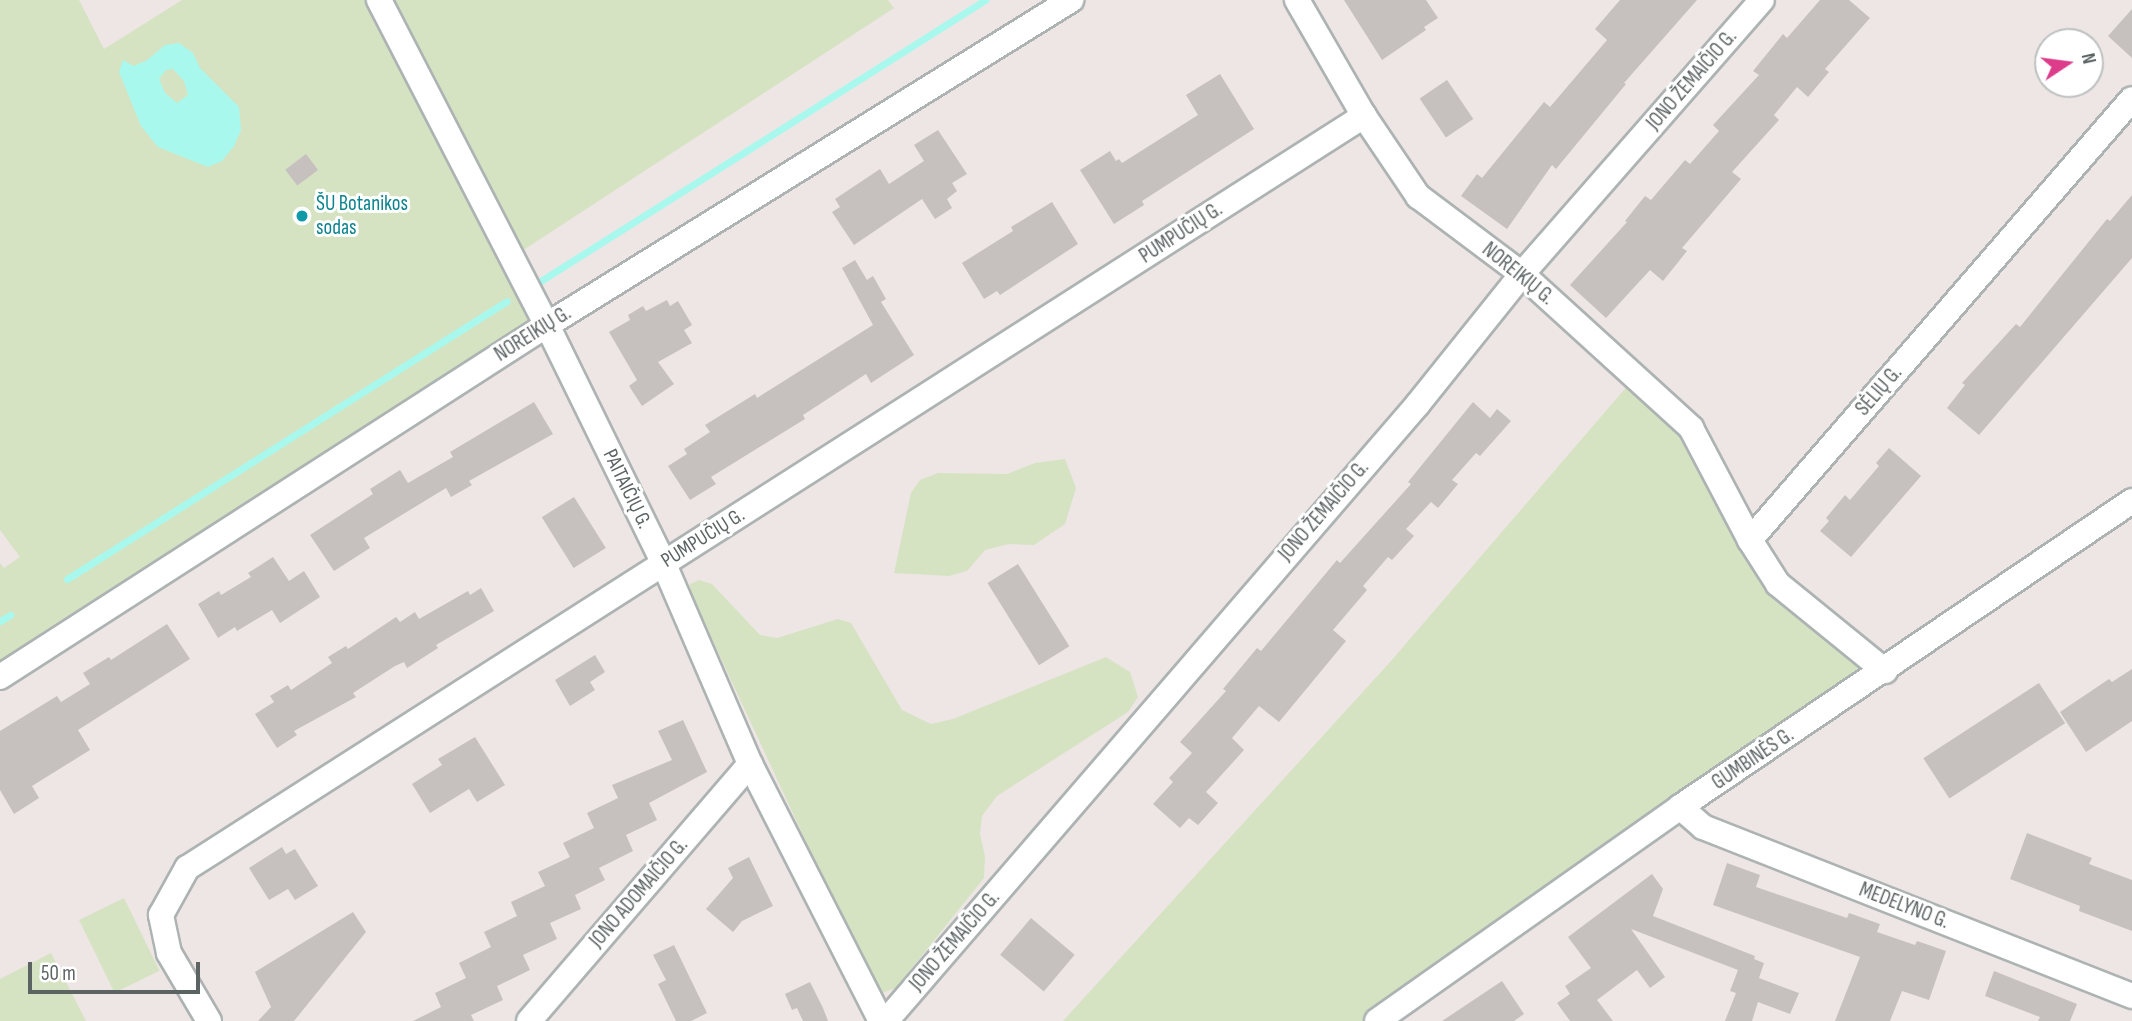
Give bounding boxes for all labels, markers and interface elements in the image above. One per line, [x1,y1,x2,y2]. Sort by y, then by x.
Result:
street label: JONO ŽEMAIČIO G. [1642,25,1742,135]
north arrow [2034,28,2104,98]
text: N [2076,51,2100,66]
place label: ŠU Botanikos sodas [316,191,408,241]
street label: PUMPUČIŲ G. [1135,197,1227,269]
marker: ŠU Botanikos sodas [294,208,310,224]
street label: NOREIKIŲ G. [1477,237,1559,311]
street label: NOREIKIŲ G. [490,301,576,367]
street label: SĖLIŲ G. [1851,361,1907,421]
street label: PAITAIČIŲ G. [597,445,657,533]
street label: JONO ŽEMAIČIO G. [1274,456,1374,566]
street label: PUMPUČIŲ G. [657,503,749,573]
street label: GUMBINĖS G. [1707,723,1799,795]
street label: JONO ADOMAIČIO G. [585,833,693,953]
street label: MEDELYNO G. [1856,877,1952,935]
street label: JONO ŽEMAIČIO G. [905,886,1005,996]
scale bar [32,948,203,992]
text: 50 m [41,961,76,986]

